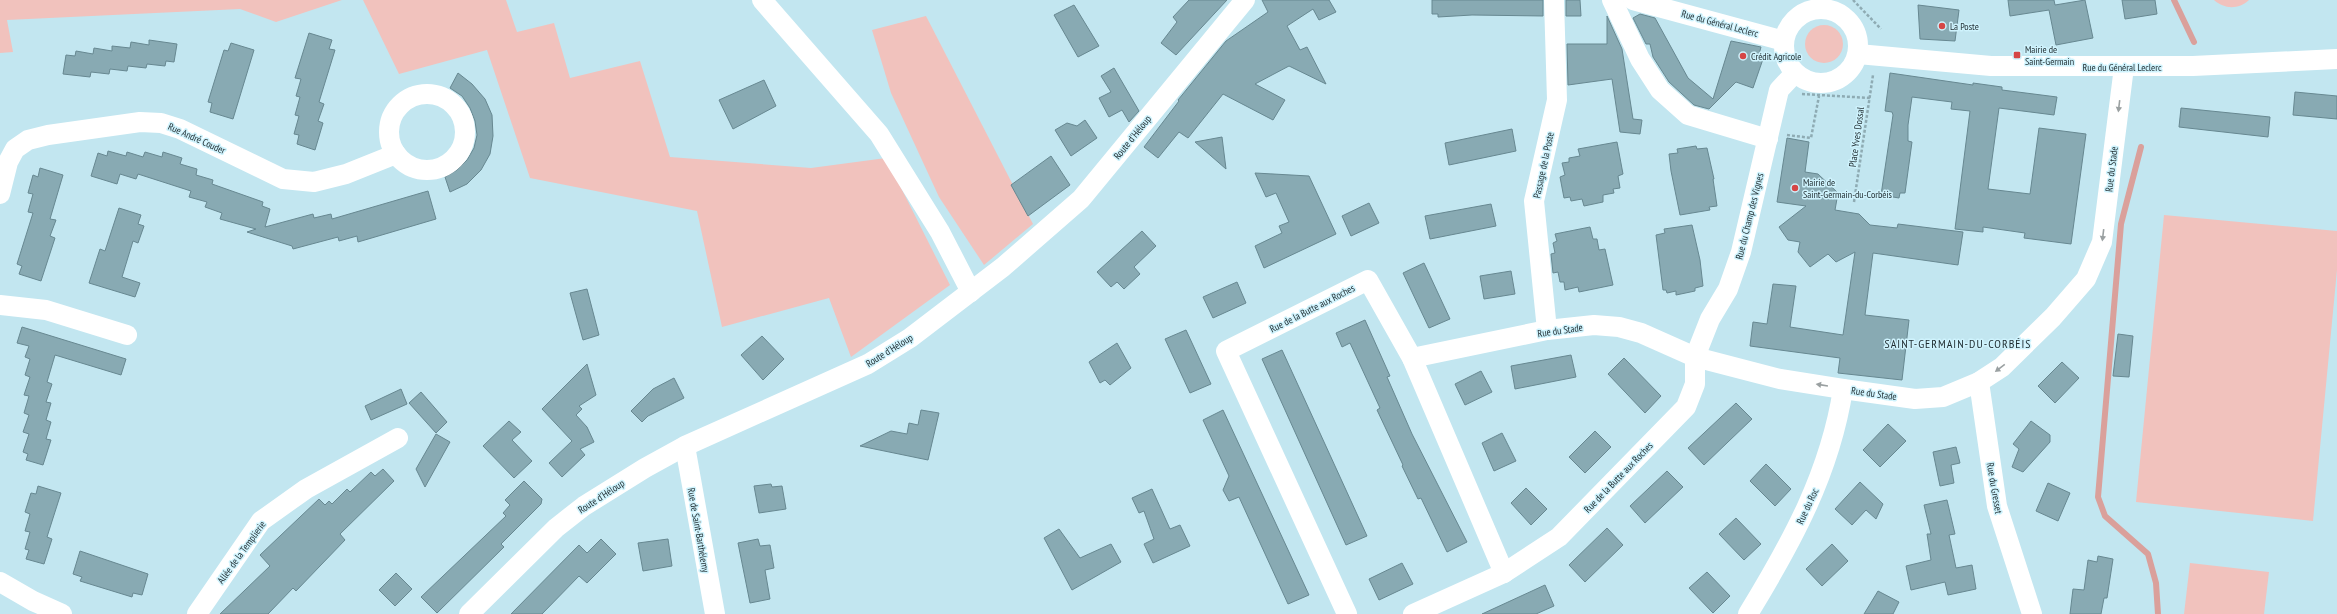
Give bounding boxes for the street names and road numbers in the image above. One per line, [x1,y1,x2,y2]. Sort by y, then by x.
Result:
street label: Rue du Général Leclerc [1680,7,1760,40]
street label: Rue du Général Leclerc [2082,61,2162,74]
street label: Place Yves Dossal [1846,106,1867,168]
street label: Route d'Héloup [1111,113,1154,162]
street label: Rue André Couder [166,120,228,157]
street label: Passage de la Poste [1530,131,1557,199]
street label: Rue du Stade [2102,146,2121,193]
street label: Rue du Champ des Vignes [1732,171,1767,261]
street label: Rue de la Butte aux Roches [1268,281,1357,336]
street label: Rue du Stade [1537,321,1584,340]
street label: Route d'Héloup [863,331,915,370]
street label: Rue du Stade [1850,384,1897,403]
street label: Rue de la Butte aux Roches [1581,439,1656,516]
street label: Rue du Gresset [1984,462,2005,515]
street label: Route d'Héloup [576,477,627,516]
street label: Rue du Roc [1793,486,1822,526]
street label: Rue de Saint-Barthélemy [685,487,712,574]
street label: Allée de la Templierie [214,518,269,586]

